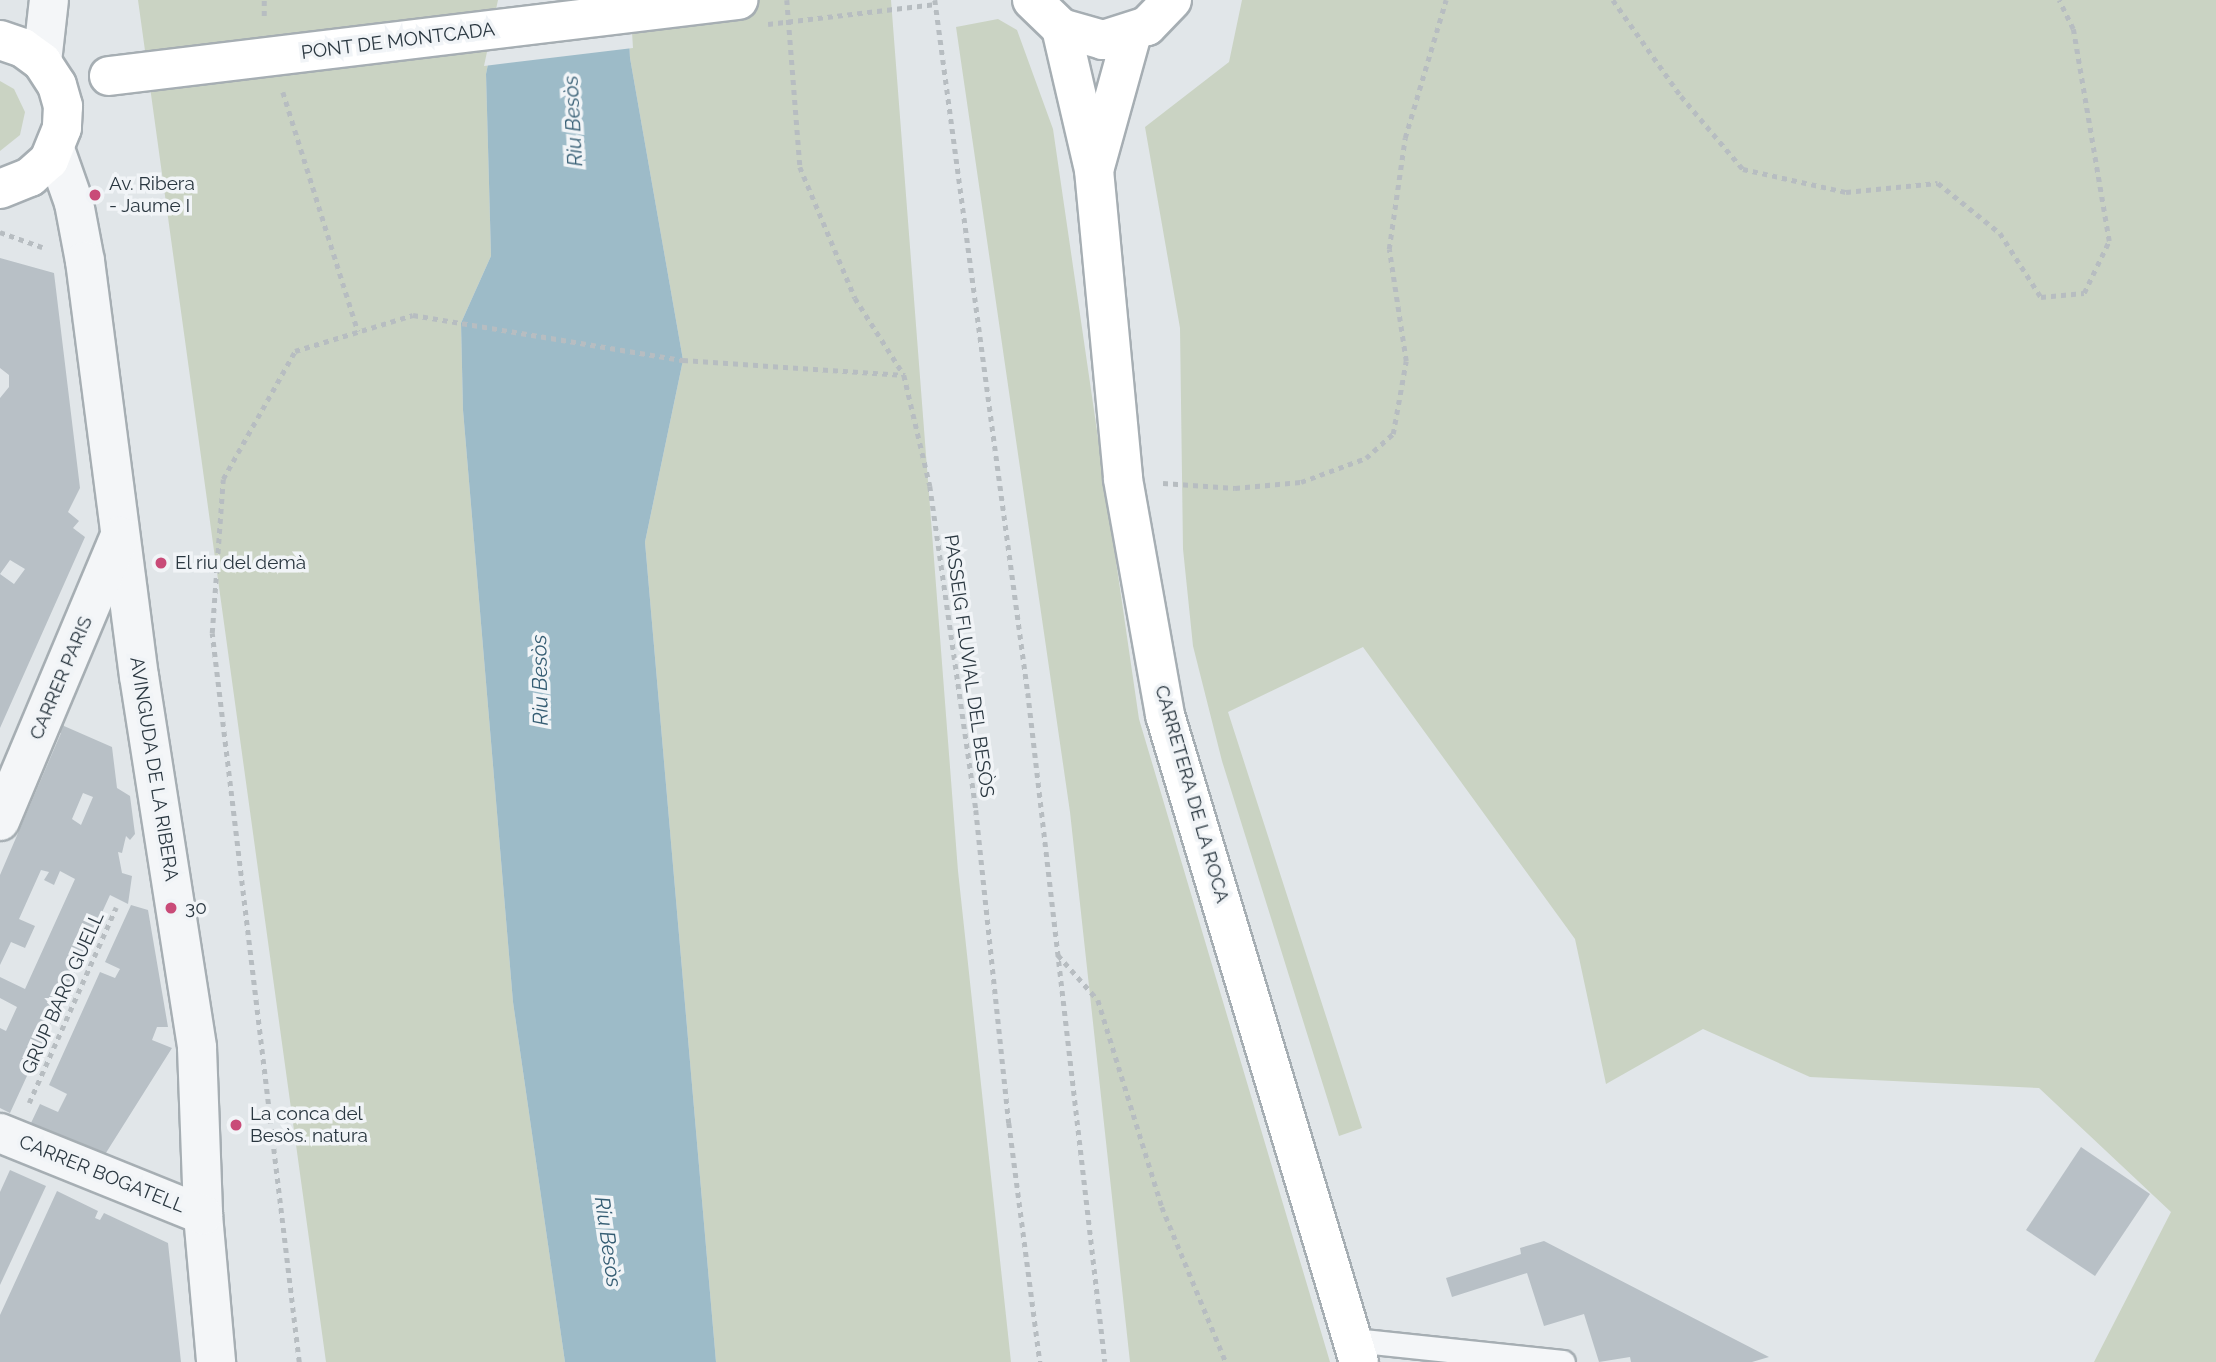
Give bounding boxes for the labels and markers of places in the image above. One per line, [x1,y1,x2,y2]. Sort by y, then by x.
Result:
place label: Av. Ribera - Jaume I [109,173,195,217]
marker: Av. Ribera - Jaume I [87,187,103,203]
place label: El riu del demà [175,552,307,574]
marker: El riu del demà [153,555,169,571]
place label: 30 [185,897,207,919]
marker: 30 [163,900,179,916]
place label: La conca del Besòs. natura [250,1103,368,1147]
marker: La conca del Besòs. natura [228,1117,244,1133]

